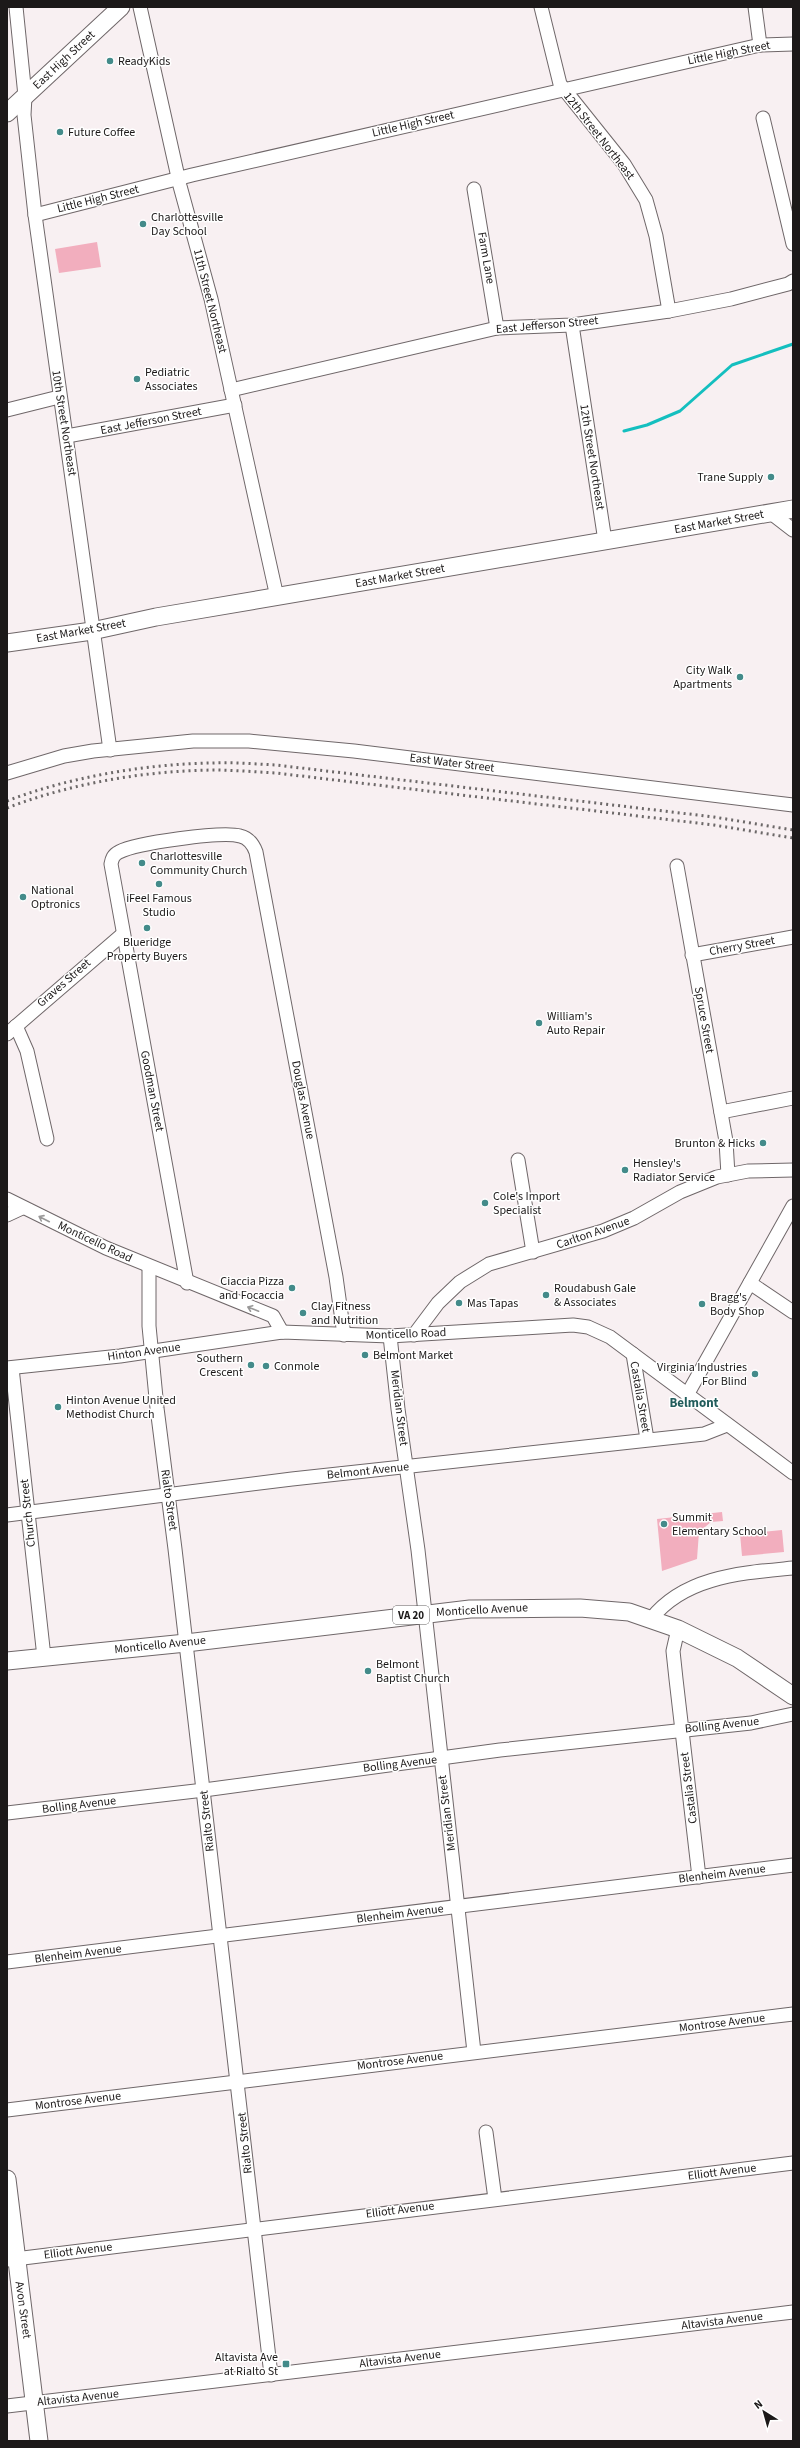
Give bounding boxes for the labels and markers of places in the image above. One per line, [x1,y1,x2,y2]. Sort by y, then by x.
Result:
place label: ReadyKids [118,53,170,70]
marker: ReadyKids [105,56,115,66]
place label: Future Coffee [68,124,135,141]
marker: Future Coffee [55,127,65,137]
place label: Charlottesville Day School [151,209,223,240]
marker: Charlottesville Day School [138,219,148,229]
place label: Pediatric Associates [145,364,198,395]
marker: Pediatric Associates [132,374,142,384]
place label: Trane Supply [697,469,763,486]
marker: Trane Supply [766,472,776,482]
place label: City Walk Apartments [673,662,732,693]
marker: City Walk Apartments [735,672,745,682]
place label: Charlottesville Community Church [150,848,247,879]
marker: Charlottesville Community Church [137,858,147,868]
marker: iFeel Famous Studio [154,879,164,889]
place label: National Optronics [31,882,80,913]
place label: iFeel Famous Studio [126,890,192,921]
marker: National Optronics [18,892,28,902]
marker: Blueridge Property Buyers [142,923,152,933]
place label: Blueridge Property Buyers [107,934,187,965]
place label: William's Auto Repair [547,1008,606,1039]
marker: William's Auto Repair [534,1018,544,1028]
place label: Brunton & Hicks [674,1135,755,1152]
marker: Brunton & Hicks [758,1138,768,1148]
place label: Hensley's Radiator Service [633,1155,715,1186]
marker: Hensley's Radiator Service [620,1165,630,1175]
place label: Cole's Import Specialist [493,1188,560,1219]
marker: Cole's Import Specialist [480,1198,490,1208]
place label: Ciaccia Pizza and Focaccia [219,1273,284,1304]
place label: Roudabush Gale & Associates [554,1280,636,1311]
marker: Ciaccia Pizza and Focaccia [287,1283,297,1293]
place label: Bragg's Body Shop [710,1289,765,1320]
marker: Roudabush Gale & Associates [541,1290,551,1300]
place label: Mas Tapas [467,1295,518,1312]
place label: Clay Fitness and Nutrition [311,1298,378,1329]
marker: Mas Tapas [454,1298,464,1308]
marker: Bragg's Body Shop [697,1299,707,1309]
marker: Clay Fitness and Nutrition [298,1308,308,1318]
place label: Belmont Market [373,1347,453,1364]
place label: Southern Crescent [196,1350,243,1381]
marker: Belmont Market [360,1350,370,1360]
place label: Conmole [274,1358,319,1375]
place label: Virginia Industries For Blind [657,1359,747,1390]
marker: Southern Crescent [246,1360,256,1370]
marker: Conmole [261,1361,271,1371]
marker: Virginia Industries For Blind [750,1369,760,1379]
place label: Hinton Avenue United Methodist Church [66,1392,176,1423]
marker: Hinton Avenue United Methodist Church [53,1402,63,1412]
place label: Summit Elementary School [672,1509,767,1540]
marker: Summit Elementary School [659,1519,669,1529]
place label: Belmont Baptist Church [376,1656,450,1687]
marker: Belmont Baptist Church [363,1666,373,1676]
place label: Altavista Ave at Rialto St [215,2349,278,2380]
marker: Altavista Ave at Rialto St [281,2359,291,2369]

